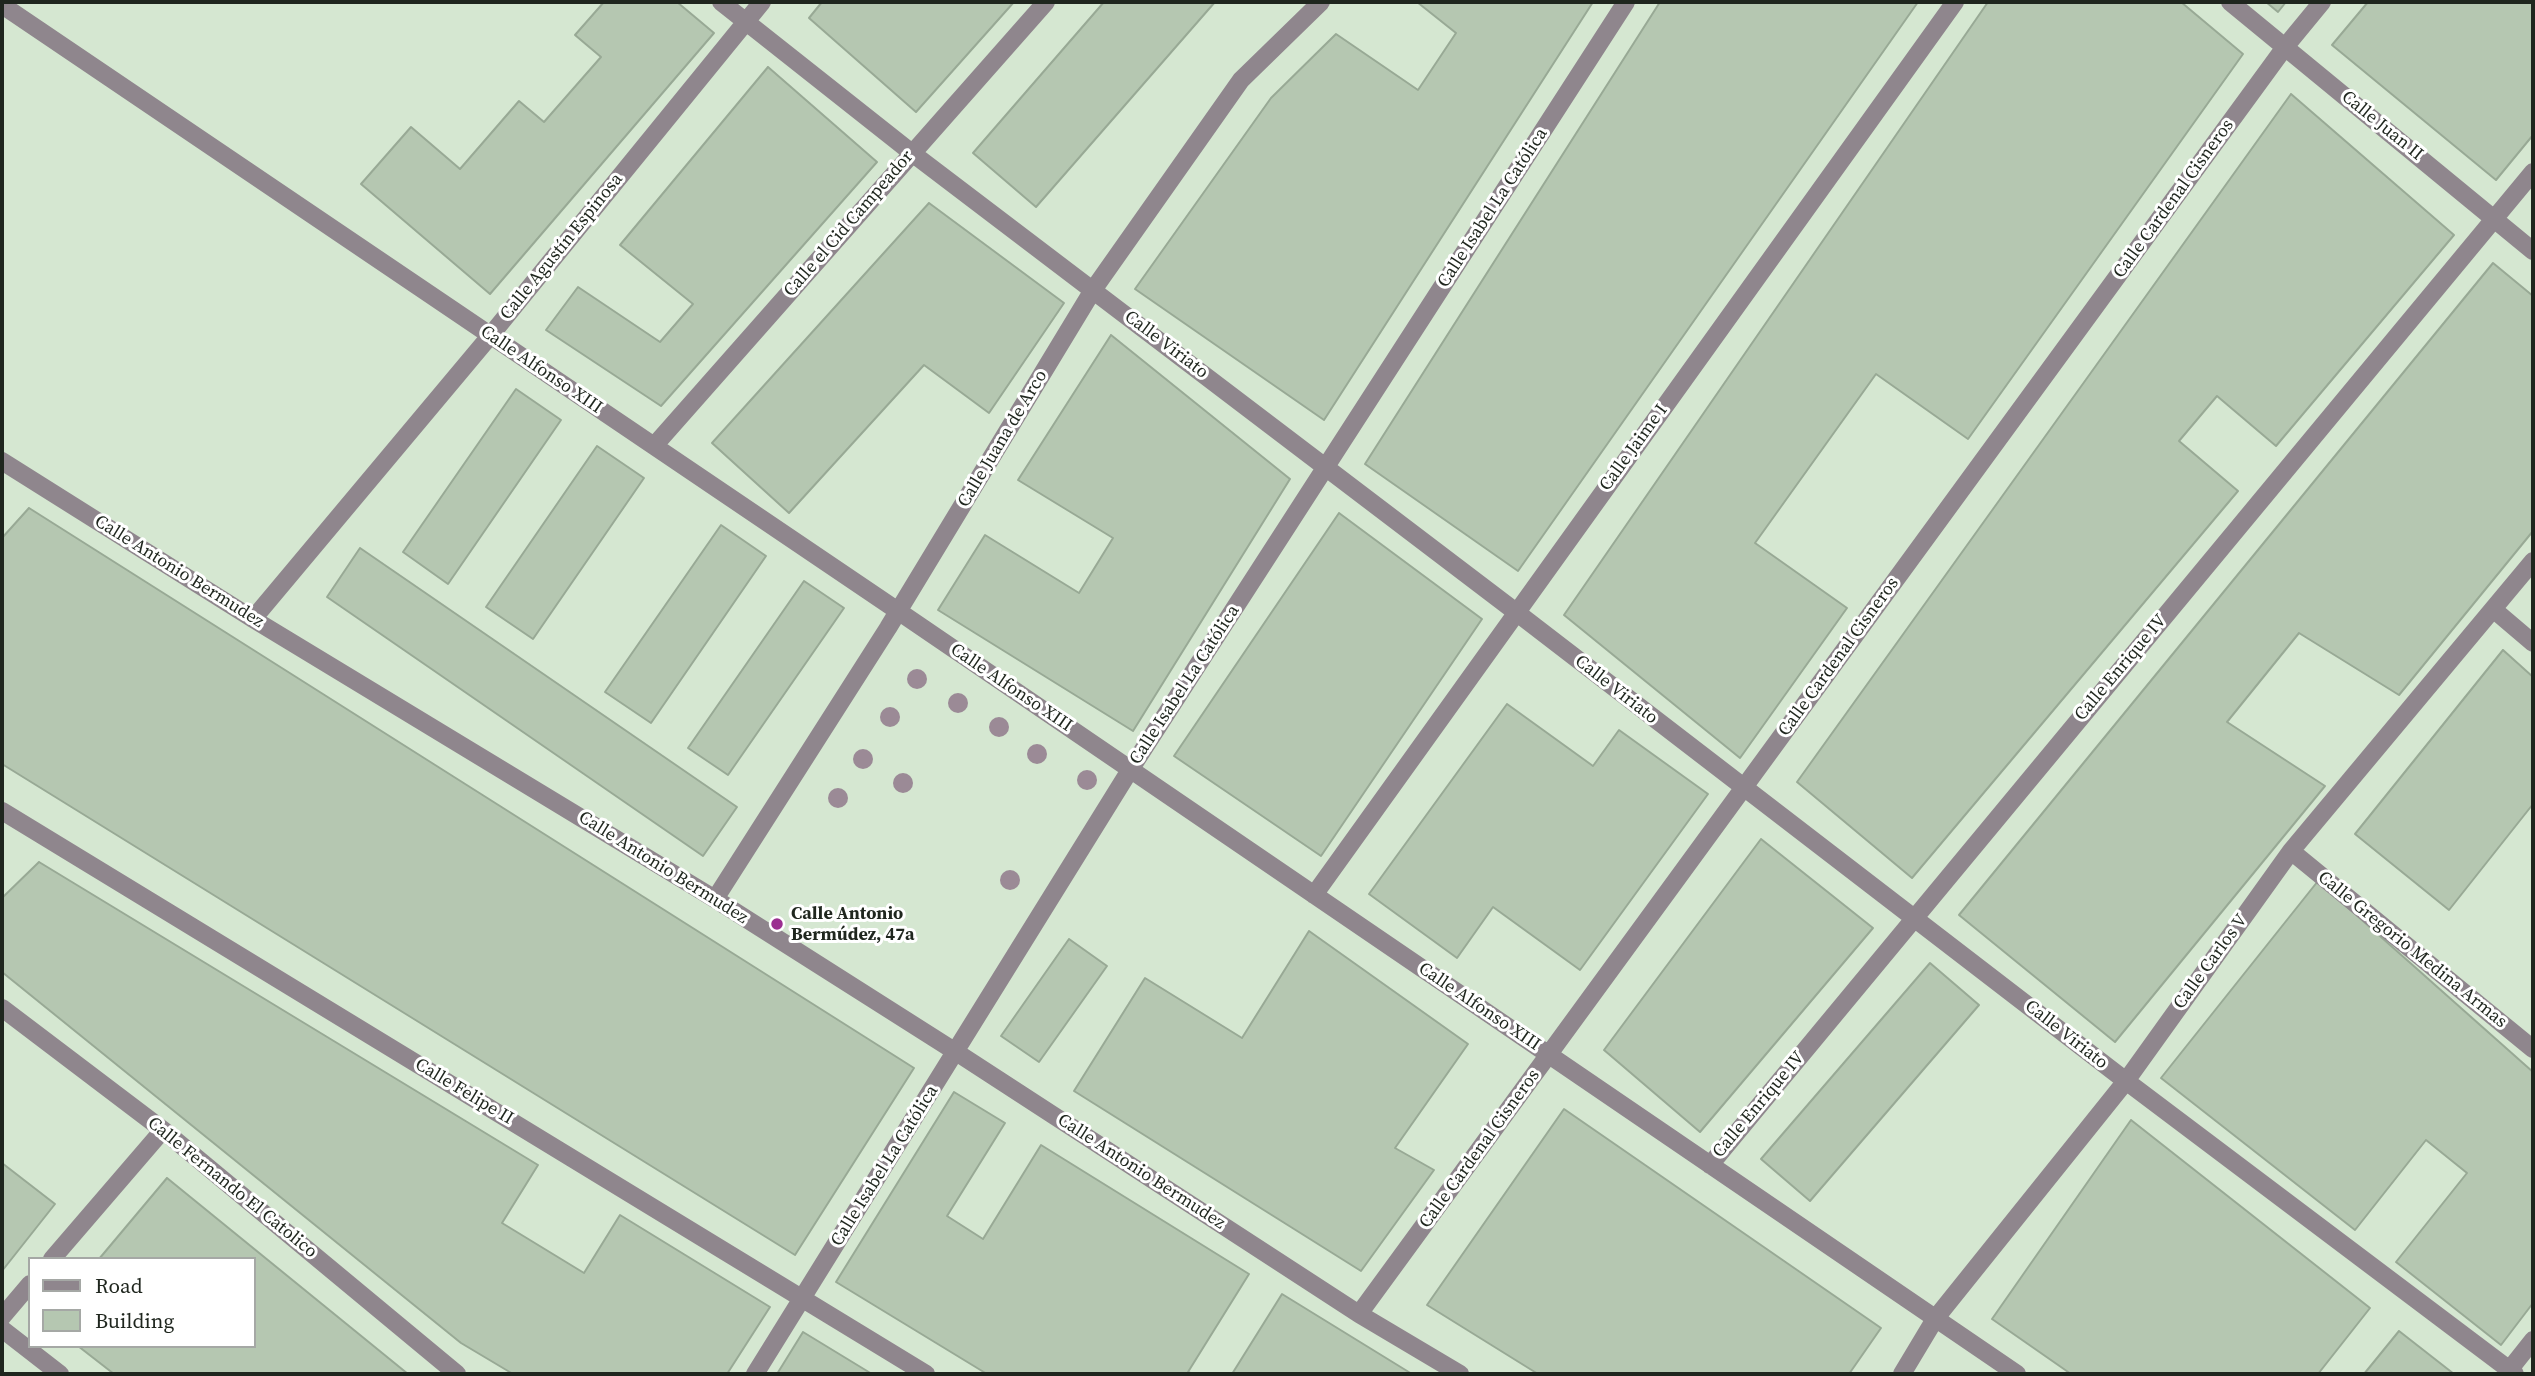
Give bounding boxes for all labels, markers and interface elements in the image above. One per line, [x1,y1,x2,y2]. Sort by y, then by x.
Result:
street label: Calle Juan II [2337,87,2427,165]
street label: Calle Cardenal Cisneros [2109,115,2239,283]
street label: Calle Isabel La Católica [1433,124,1553,292]
street label: Calle el Cid Campeador [779,146,919,302]
street label: Calle Agustín Espinosa [496,169,628,325]
street label: Calle Viriato [1120,306,1212,384]
street label: Calle Alfonso XIII [476,321,606,419]
street label: Calle Juana de Arco [953,366,1053,512]
street label: Calle Jaime I [1595,401,1673,495]
street label: Calle Antonio Bermudez [90,511,268,633]
street label: Calle Cardenal Cisneros [1774,573,1904,741]
street label: Calle Isabel La Católica [1125,601,1245,769]
street label: Calle Enrique IV [2070,611,2172,725]
street label: Calle Alfonso XIII [946,639,1076,737]
street label: Calle Viriato [1570,651,1662,729]
street label: Calle Antonio Bermudez [574,807,752,929]
street label: Calle Gregorio Medina Armas [2313,867,2511,1033]
place label: Calle Antonio Bermúdez, 47a [791,903,914,946]
street label: Calle Carlos V [2169,910,2253,1014]
marker: Calle Antonio Bermúdez, 47a [769,916,785,932]
street label: Calle Alfonso XIII [1414,958,1544,1056]
street label: Calle Viriato [2020,996,2112,1074]
street label: Calle Enrique IV [1708,1048,1810,1162]
street label: Calle Felipe II [411,1054,517,1130]
street label: Calle Cardenal Cisneros [1415,1065,1545,1233]
street label: Calle Isabel La Católica [827,1082,943,1250]
street label: Calle Antonio Bermudez [1053,1110,1229,1234]
street label: Calle Fernando El Catolico [143,1113,321,1263]
legend [28,1257,256,1348]
text: Road [95,1271,143,1300]
text: Building [95,1306,174,1335]

